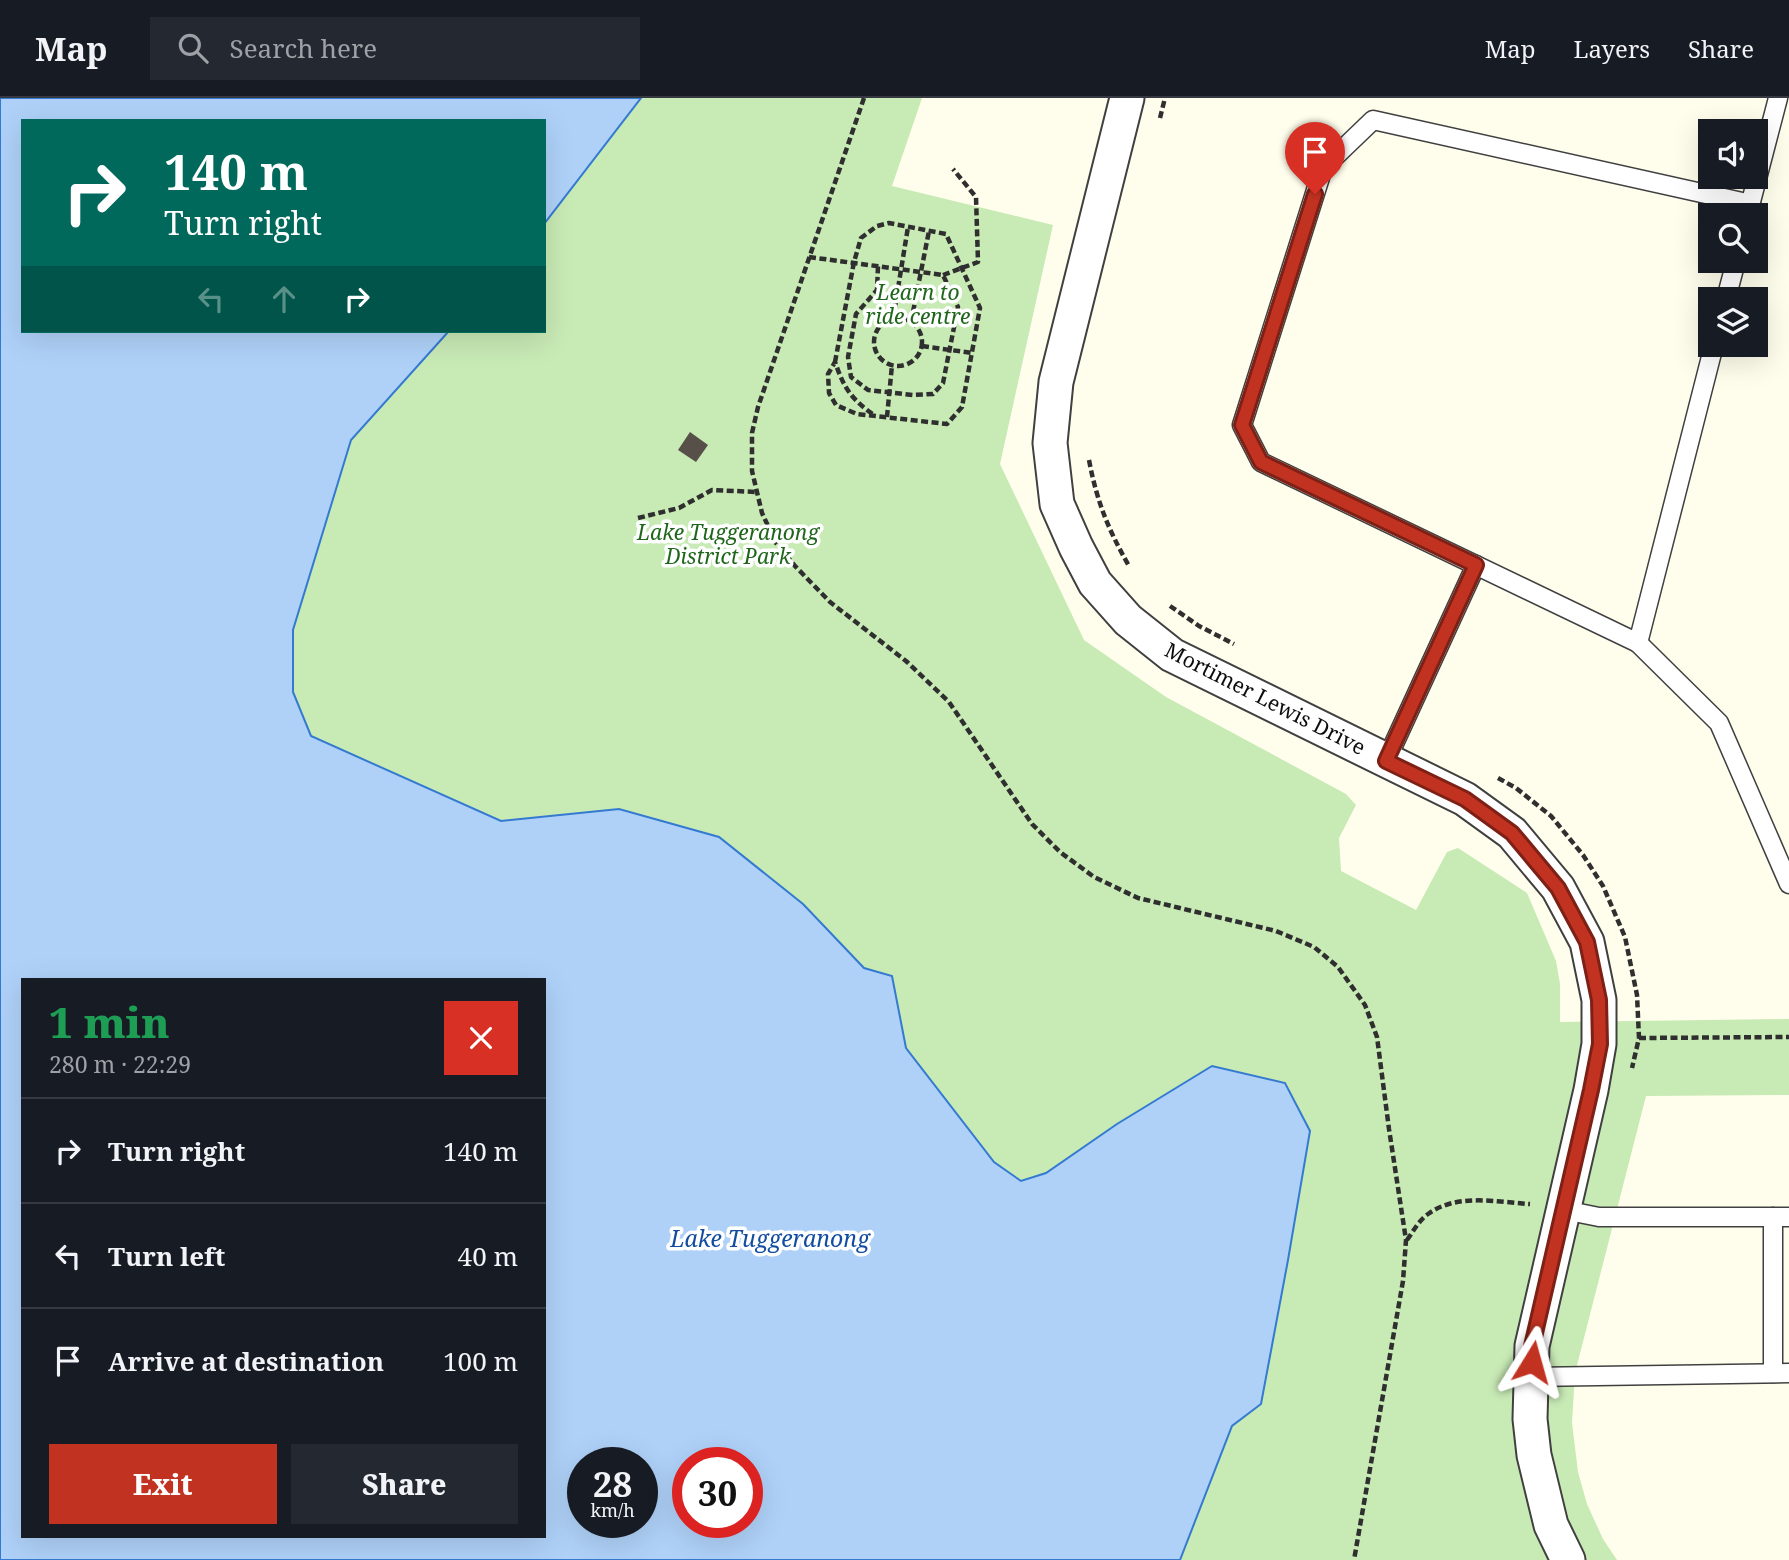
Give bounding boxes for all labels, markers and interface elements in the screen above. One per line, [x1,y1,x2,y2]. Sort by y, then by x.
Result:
search box [150,17,640,80]
text: Map [35,26,108,71]
icon: search [174,29,212,67]
text: Search here [230,30,377,66]
text: Map [1485,32,1536,65]
text: Layers [1574,32,1650,65]
text: Share [1688,32,1754,65]
map controls [1698,119,1768,357]
button: sound [1698,119,1768,189]
pin [1285,122,1345,194]
icon: arrive [1296,133,1334,171]
text: 140 m [164,138,308,204]
icon: right [49,147,140,238]
text: Turn right [164,201,322,244]
button: search [1698,203,1768,273]
park label: Learn to ride centre [866,278,970,330]
icon: left [192,280,230,318]
icon: ahead [265,280,303,318]
icon: right [338,280,376,318]
button: layers [1698,287,1768,357]
park label: Lake Tuggeranong District Park [636,518,820,570]
street label: Mortimer Lewis Drive [1160,635,1371,761]
text: 1 min [49,993,170,1050]
button: close [444,1001,518,1075]
text: 280 m · 22:29 [49,1048,191,1080]
icon: right [49,1132,87,1170]
text: Turn right [108,1133,245,1169]
text: 140 m [443,1133,518,1169]
water label: Lake Tuggeranong [669,1222,871,1254]
icon: left [49,1237,87,1275]
text: Turn left [108,1238,225,1274]
text: 40 m [458,1238,518,1274]
position arrow [1495,1325,1569,1399]
icon: arrive [49,1342,87,1380]
text: Arrive at destination [108,1343,384,1379]
text: 100 m [443,1343,518,1379]
button: Exit [49,1444,277,1524]
button: Share [291,1444,518,1524]
speed limit sign: 30 [672,1447,763,1538]
text: 28 [593,1460,632,1507]
text: km/h [590,1498,635,1522]

